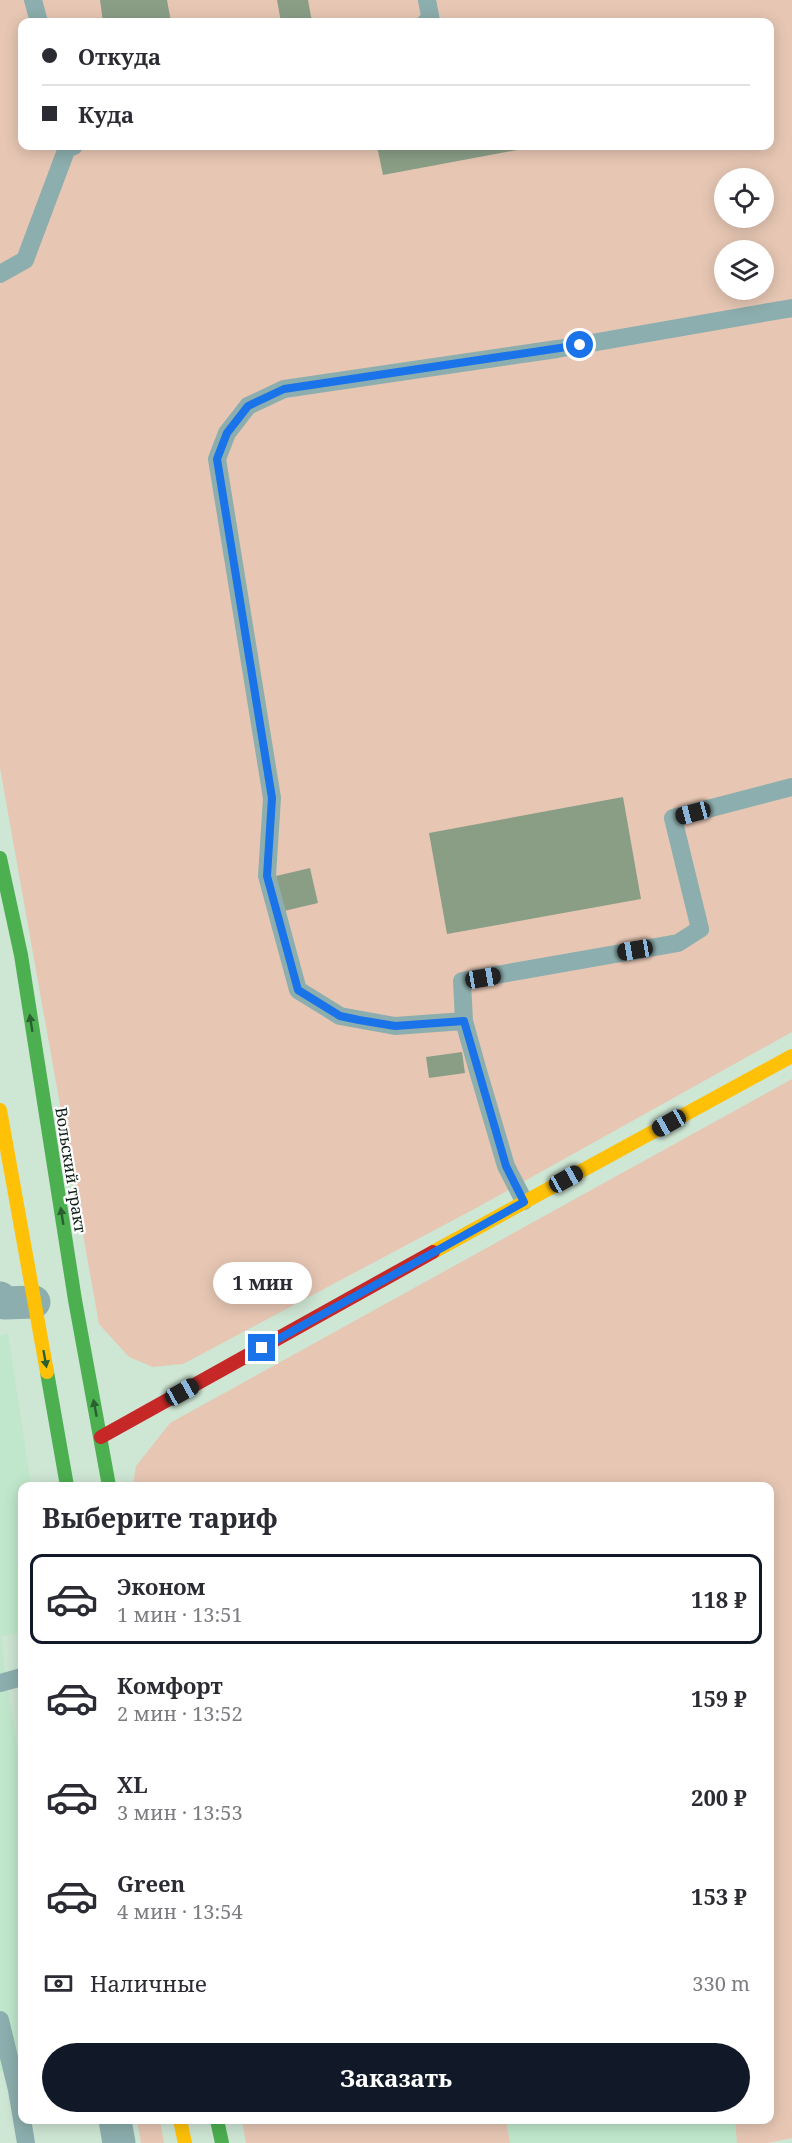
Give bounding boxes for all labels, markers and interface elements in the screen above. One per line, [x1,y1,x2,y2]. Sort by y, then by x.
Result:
text: Откуда [78,41,161,71]
text: Куда [78,99,134,129]
map controls [714,168,774,300]
button: locate [714,168,774,228]
button: layers [714,240,774,300]
route start [566,331,593,358]
car [673,800,713,826]
car [616,938,654,962]
car [464,966,502,990]
one-way arrow [27,1014,36,1033]
street label: Вольский тракт [50,1106,92,1235]
car [649,1106,689,1140]
car [546,1162,586,1196]
one-way arrow [57,1206,66,1225]
callout: 1 мин [212,1261,312,1303]
text: 1 мин [232,1269,293,1296]
route end [248,1334,275,1361]
one-way arrow [40,1350,49,1369]
car [162,1375,202,1409]
one-way arrow [91,1398,100,1417]
text: Выберите тариф [42,1499,278,1536]
text: Эконом [117,1571,205,1601]
icon: car [45,1572,99,1626]
text: 118 ₽ [691,1584,747,1614]
text: 1 мин · 13:51 [117,1601,243,1628]
text: Комфорт [117,1670,223,1700]
icon: car [45,1671,99,1725]
text: 159 ₽ [691,1683,747,1713]
text: 2 мин · 13:52 [117,1700,243,1727]
text: XL [117,1769,148,1799]
icon: car [45,1770,99,1824]
text: 200 ₽ [691,1782,747,1812]
text: 3 мин · 13:53 [117,1799,243,1826]
text: Green [117,1868,185,1898]
icon: car [45,1869,99,1923]
text: 153 ₽ [691,1881,747,1911]
text: 4 мин · 13:54 [117,1898,243,1925]
icon: cash [42,1967,75,2000]
text: Наличные [90,1968,207,1998]
text: 330 m [692,1970,750,1997]
button: Заказать [42,2043,750,2112]

